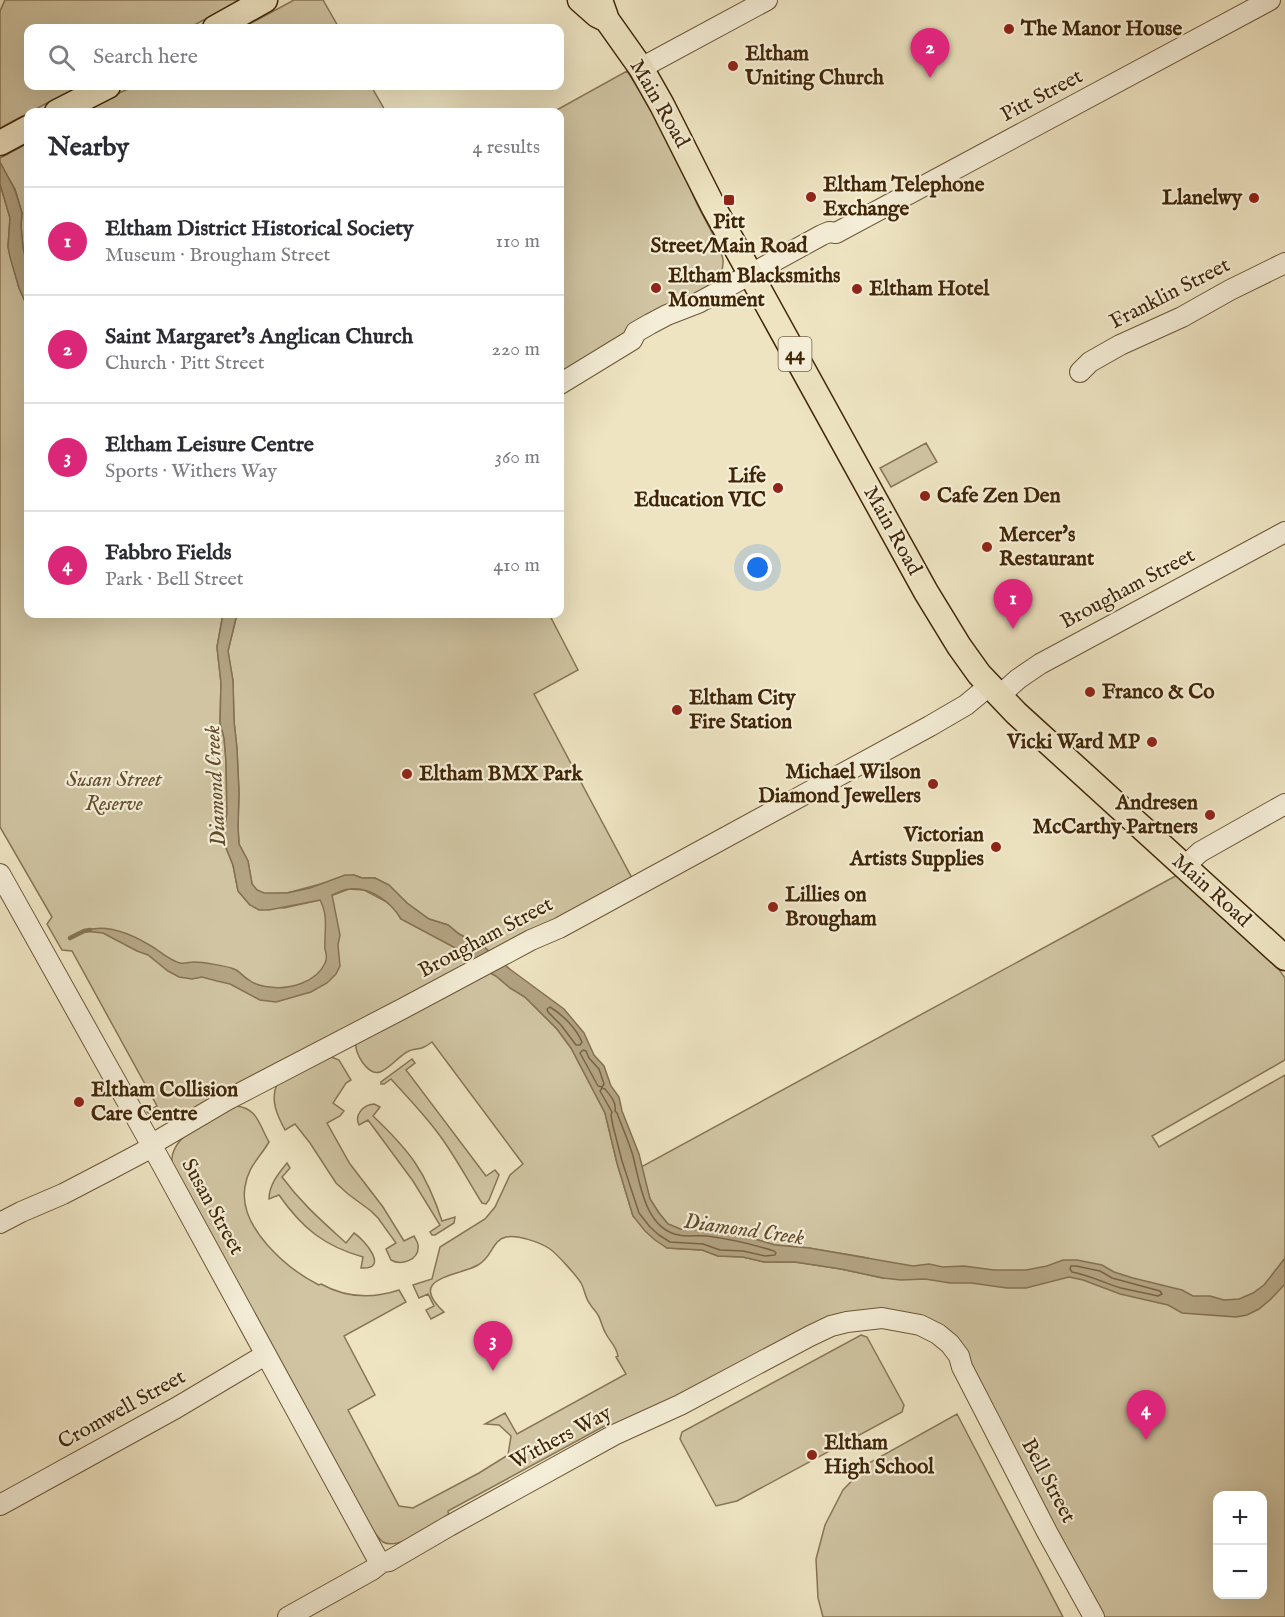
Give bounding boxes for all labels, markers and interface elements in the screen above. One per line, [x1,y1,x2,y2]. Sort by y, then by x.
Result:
place label: The Manor House [1020,16,1182,43]
marker: The Manor House [1002,22,1016,36]
search box [24,24,564,90]
pin: 2 [910,28,950,78]
icon: search [45,41,78,74]
place label: Eltham Uniting Church [744,41,885,92]
text: Search here [93,43,198,71]
street label: Main Road [623,55,696,154]
marker: Eltham Uniting Church [726,59,740,73]
street label: Pitt Street [996,63,1088,129]
text: Nearby [48,131,129,164]
text: 4 results [473,135,540,160]
place label: Eltham Telephone Exchange [823,172,985,223]
place label: Llanelwy [1162,185,1243,212]
marker: Eltham Telephone Exchange [804,190,818,204]
marker: Llanelwy [1247,191,1261,205]
marker: Pitt Street/Main Road [722,193,736,207]
place label: Pitt Street/Main Road [650,209,808,260]
text: Eltham District Historical Society [105,215,414,243]
text: 1 [64,229,71,254]
text: 110 m [496,229,540,254]
text: Museum · Brougham Street [105,243,330,268]
street label: Franklin Street [1105,252,1235,336]
place label: Eltham Blacksmiths Monument [668,263,840,314]
place label: Eltham Hotel [869,276,990,303]
marker: Eltham Blacksmiths Monument [649,281,663,295]
marker: Eltham Hotel [850,282,864,296]
text: Saint Margaret's Anglican Church [105,323,413,351]
text: 2 [63,337,72,362]
text: 220 m [492,337,540,362]
road number: 44 [778,337,812,371]
text: Church · Pitt Street [105,351,265,376]
text: Eltham Leisure Centre [105,431,314,459]
text: 3 [64,445,71,470]
text: 360 m [494,445,540,470]
text: Sports · Withers Way [105,459,277,484]
place label: Life Education VIC [634,463,766,514]
marker: Life Education VIC [771,481,785,495]
street label: Main Road [857,482,928,581]
place label: Cafe Zen Den [937,483,1061,510]
marker: Cafe Zen Den [918,489,932,503]
place label: Mercer's Restaurant [999,522,1095,573]
text: Fabbro Fields [105,539,232,567]
marker: Mercer's Restaurant [980,540,994,554]
street label: Brougham Street [1056,542,1200,636]
text: 4 [63,553,72,578]
text: 410 m [493,553,540,578]
your location [743,553,772,582]
text: Park · Bell Street [105,567,244,592]
pin: 1 [994,580,1032,629]
place label: Franco & Co [1102,679,1215,706]
place label: Eltham City Fire Station [689,685,796,736]
marker: Franco & Co [1083,685,1097,699]
marker: Eltham City Fire Station [670,703,684,717]
water label: Diamond Creek [199,724,233,847]
place label: Vicki Ward MP [1006,729,1141,756]
marker: Vicki Ward MP [1145,735,1159,749]
place label: Michael Wilson Diamond Jewellers [758,759,921,810]
place label: Eltham BMX Park [419,761,583,788]
park label: Susan Street Reserve [66,767,163,818]
marker: Eltham BMX Park [400,767,414,781]
marker: Michael Wilson Diamond Jewellers [926,777,940,791]
place label: Andresen McCarthy Partners [1033,790,1198,841]
marker: Andresen McCarthy Partners [1203,808,1217,822]
place label: Victorian Artists Supplies [849,822,984,873]
marker: Victorian Artists Supplies [989,840,1003,854]
street label: Main Road [1166,848,1257,934]
place label: Lillies on Brougham [785,882,877,933]
street label: Brougham Street [414,891,558,985]
marker: Lillies on Brougham [766,900,780,914]
place label: Eltham Collision Care Centre [91,1077,238,1128]
marker: Eltham Collision Care Centre [72,1095,86,1109]
street label: Susan Street [174,1154,250,1260]
water label: Diamond Creek [682,1208,806,1252]
pin: 3 [474,1322,512,1371]
street label: Cromwell Street [54,1364,190,1456]
pin: 4 [1126,1390,1166,1440]
street label: Withers Way [506,1400,617,1476]
place label: Eltham High School [824,1430,935,1481]
street label: Bell Street [1015,1434,1081,1528]
marker: Eltham High School [805,1448,819,1462]
map controls [1213,1491,1267,1599]
button: + [1213,1491,1267,1545]
button: − [1213,1545,1267,1599]

